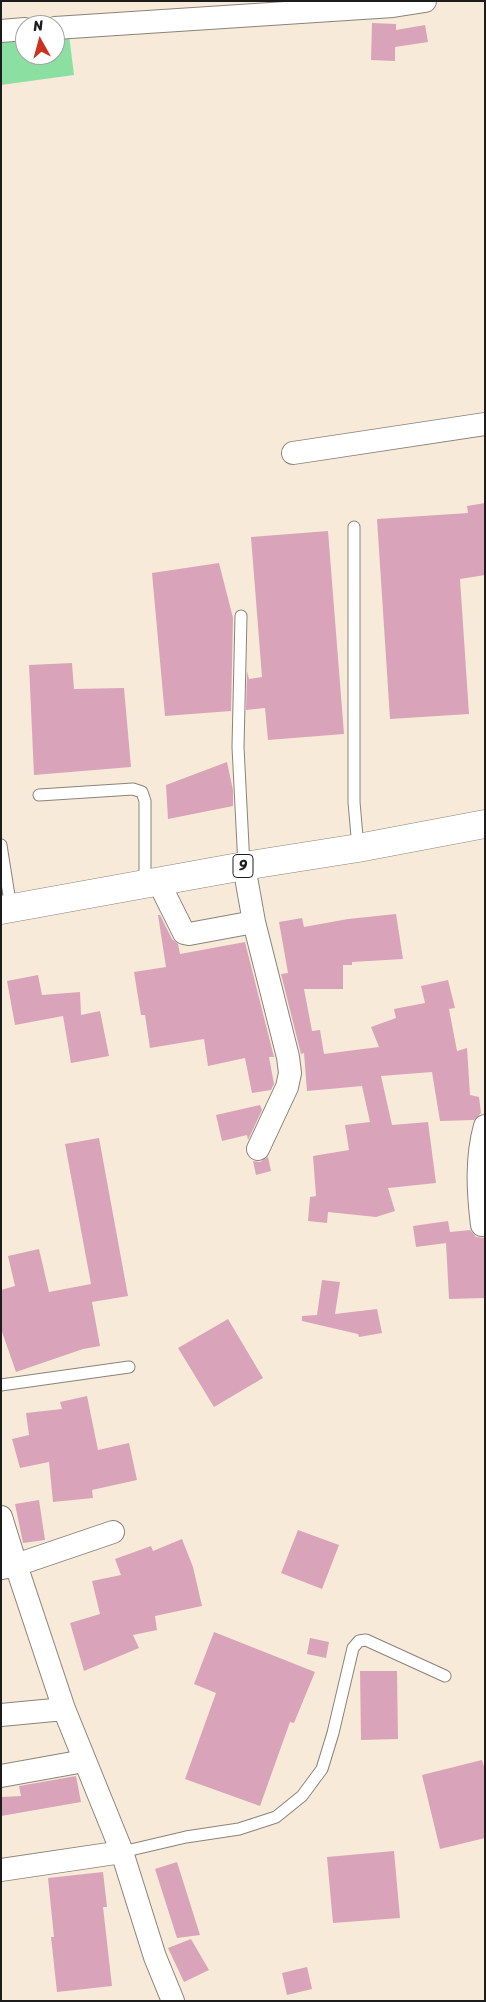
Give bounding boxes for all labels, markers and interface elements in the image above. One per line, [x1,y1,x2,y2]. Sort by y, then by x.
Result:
text: N [32,13,45,39]
north arrow [15,15,65,65]
road number: 9 [233,854,253,878]

